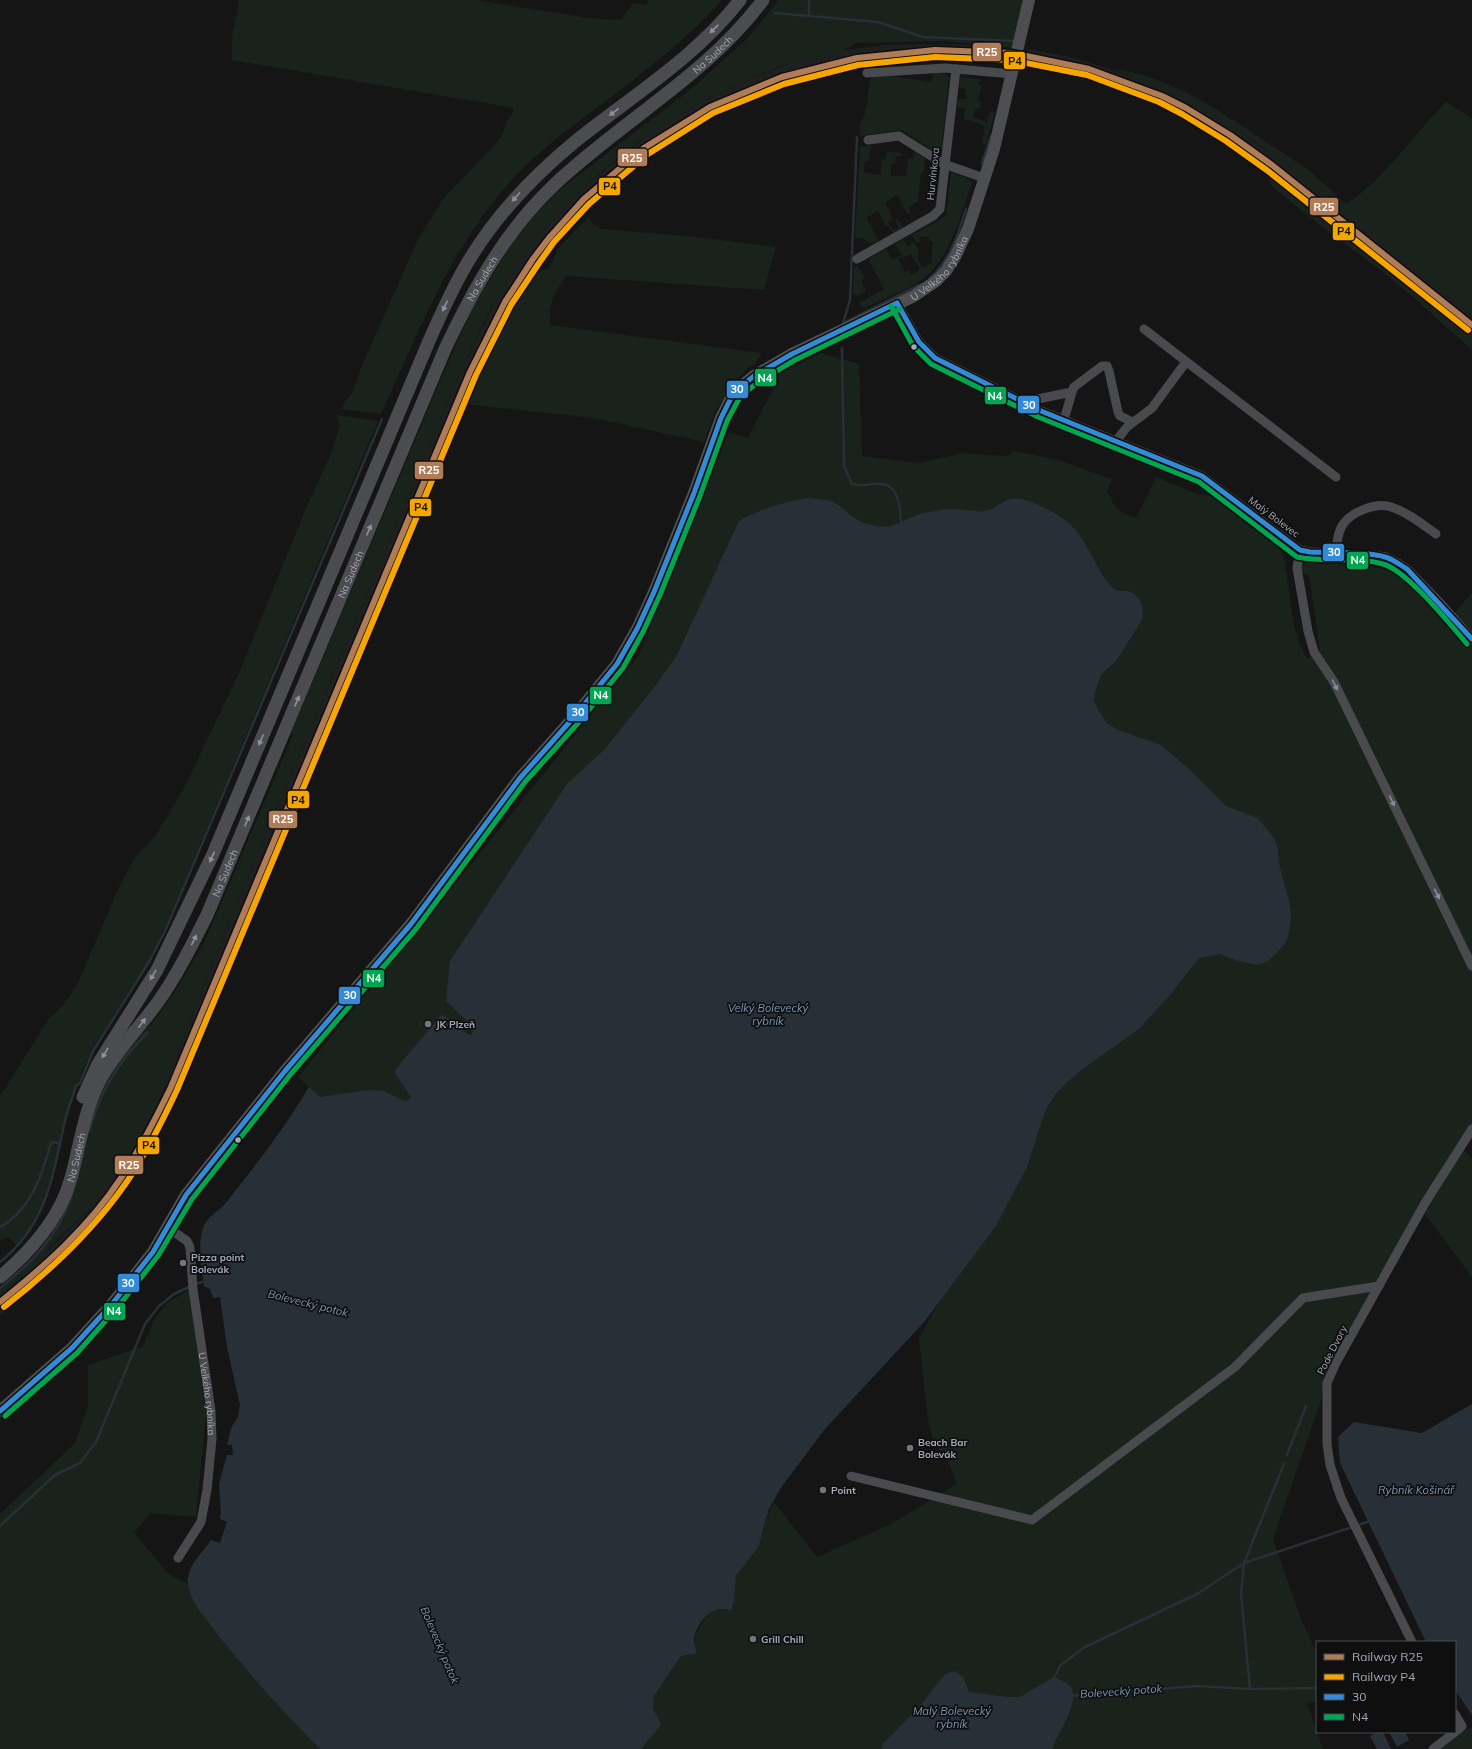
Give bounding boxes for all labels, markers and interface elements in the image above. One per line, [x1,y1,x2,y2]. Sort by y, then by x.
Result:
one-way arrow [709,24,719,34]
street label: Na Sudech [690,33,736,76]
line badge: R25 [972,42,1002,62]
text: R25 [977,45,998,59]
line badge: P4 [1003,51,1026,70]
text: P4 [1008,54,1022,68]
one-way arrow [608,108,619,116]
street label: Hurvínkova [924,147,942,201]
line badge: R25 [617,148,648,167]
text: R25 [622,151,643,165]
line badge: P4 [598,177,621,196]
text: P4 [603,179,617,193]
one-way arrow [512,193,521,202]
line badge: R25 [1309,197,1339,216]
text: R25 [1314,200,1335,214]
line badge: P4 [1332,222,1355,241]
text: P4 [1337,224,1351,238]
street label: U Velkého rybníka [908,234,971,303]
street label: Na Sudech [464,253,500,303]
one-way arrow [442,300,448,311]
unlabelled marker [909,342,919,352]
line badge: N4 [754,368,777,387]
text: N4 [758,371,773,385]
line badge: 30 [726,380,749,399]
text: 30 [730,382,744,396]
line badge: N4 [984,386,1007,405]
text: N4 [988,389,1003,403]
line badge: 30 [1017,395,1040,414]
text: 30 [1022,398,1036,412]
line badge: R25 [414,461,444,480]
text: R25 [419,463,440,477]
street label: Malý Bolevec [1246,494,1302,541]
line badge: P4 [409,498,432,517]
text: P4 [414,500,428,514]
one-way arrow [366,524,373,536]
line badge: 30 [1322,543,1345,562]
text: 30 [1327,545,1341,559]
street label: Na Sudech [334,548,366,600]
line badge: N4 [1346,551,1369,570]
text: N4 [1351,553,1366,567]
one-way arrow [1332,679,1338,690]
line badge: N4 [589,686,612,705]
text: N4 [594,688,609,702]
one-way arrow [295,695,301,707]
line badge: 30 [566,703,589,722]
text: 30 [571,705,585,719]
one-way arrow [258,734,264,745]
line badge: P4 [287,790,310,809]
text: P4 [291,793,305,807]
one-way arrow [1389,796,1395,807]
line badge: R25 [268,810,298,829]
text: R25 [273,812,294,826]
one-way arrow [244,815,250,827]
street label: Na Sudech [209,847,240,899]
one-way arrow [208,851,215,863]
one-way arrow [1434,888,1440,900]
one-way arrow [191,934,197,946]
one-way arrow [150,969,157,981]
line badge: N4 [362,969,385,988]
text: N4 [367,971,382,985]
line badge: 30 [338,986,361,1005]
text: 30 [343,988,357,1002]
water label: Velký Bolevecký rybník [728,1001,809,1028]
one-way arrow [138,1017,146,1028]
place label: JK Plzeň [436,1018,475,1031]
marker: JK Plzeň [423,1019,433,1029]
one-way arrow [101,1047,108,1059]
street label: Na Sudech [64,1131,88,1184]
unlabelled marker [233,1135,243,1145]
line badge: P4 [137,1136,160,1155]
text: P4 [142,1138,156,1152]
line badge: R25 [114,1155,144,1175]
text: R25 [119,1158,140,1172]
place label: Pizza point Bolevák [191,1251,244,1276]
marker: Pizza point Bolevák [178,1258,188,1268]
line badge: 30 [117,1273,140,1293]
text: 30 [121,1276,135,1290]
water label: Bolevecký potok [266,1286,350,1320]
line badge: N4 [103,1302,126,1321]
text: N4 [107,1304,122,1318]
street label: Pode Dvory [1314,1323,1350,1377]
street label: U Velkého rybníka [196,1351,218,1435]
place label: Beach Bar Bolevák [918,1436,967,1461]
marker: Beach Bar Bolevák [905,1443,915,1453]
water label: Rybník Košinář [1378,1483,1455,1497]
place label: Point [831,1484,856,1497]
marker: Point [818,1485,828,1495]
water label: Bolevecký potok [417,1604,463,1686]
place label: Grill Chill [761,1633,804,1646]
marker: Grill Chill [748,1634,758,1644]
legend [1316,1641,1456,1733]
text: Railway R25 [1352,1649,1423,1664]
text: Railway P4 [1352,1669,1415,1684]
water label: Bolevecký potok [1079,1681,1163,1701]
text: 30 [1352,1689,1366,1704]
water label: Malý Bolevecký rybník [913,1704,992,1731]
text: N4 [1352,1709,1368,1724]

